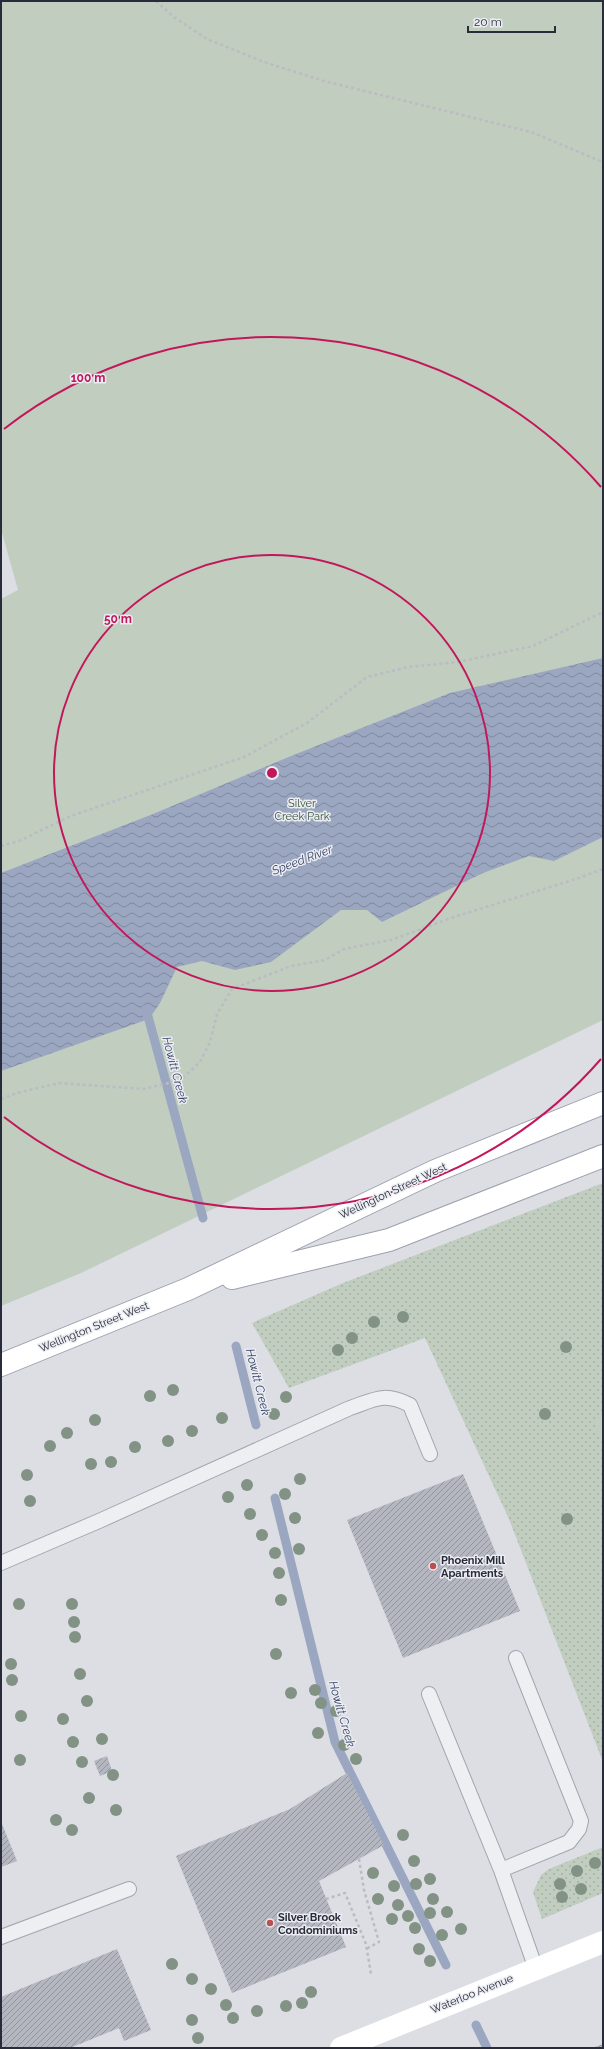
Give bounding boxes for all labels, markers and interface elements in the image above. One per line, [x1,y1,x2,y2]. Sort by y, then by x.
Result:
scale bar [468,8,555,34]
text: 20 m [474,15,502,29]
text: 100 m [71,371,105,385]
text: 50 m [104,612,132,626]
centre of rings [265,766,279,780]
park label: Silver Creek Park [274,797,330,823]
water label: Speed River [269,842,335,878]
water label: Howitt Creek [159,1035,191,1105]
street label: Wellington Street West [337,1160,449,1222]
street label: Wellington Street West [37,1299,151,1355]
water label: Howitt Creek [243,1347,273,1417]
place label: Phoenix Mill Apartments [441,1554,505,1580]
marker: Phoenix Mill Apartments [428,1561,438,1571]
water label: Howitt Creek [326,1679,358,1749]
place label: Silver Brook Condominiums [278,1911,358,1937]
marker: Silver Brook Condominiums [265,1918,275,1928]
street label: Waterloo Avenue [429,1971,516,2016]

